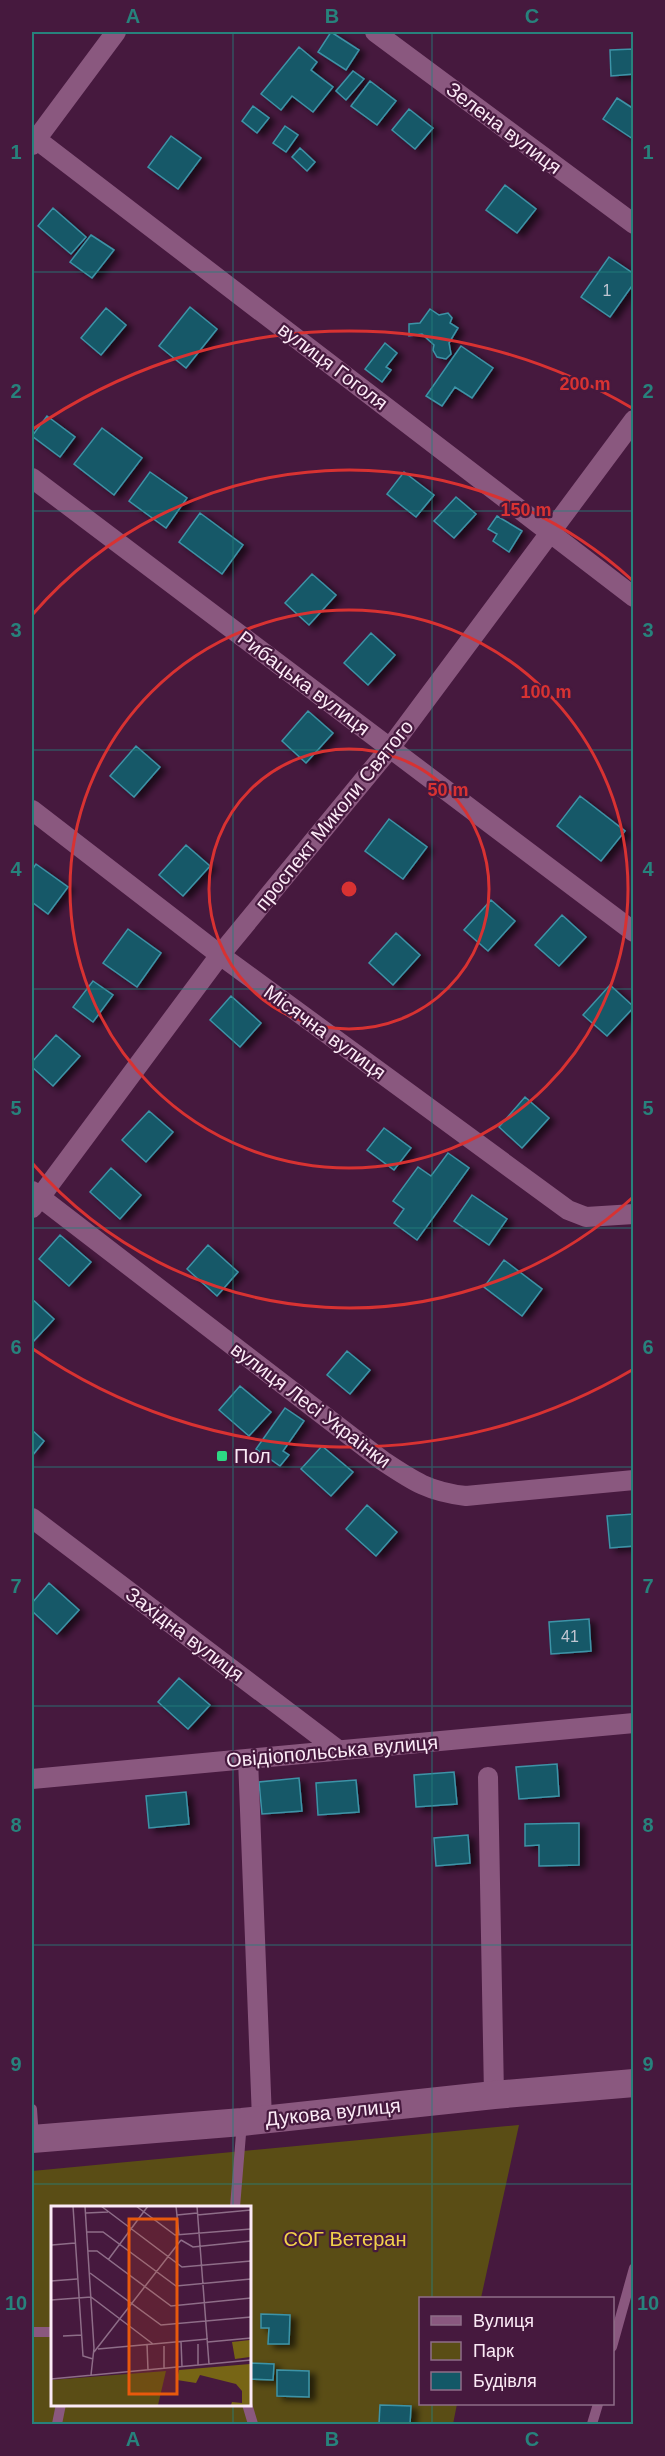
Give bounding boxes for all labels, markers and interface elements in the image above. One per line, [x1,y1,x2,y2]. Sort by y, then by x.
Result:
text: A [126,5,140,27]
text: B [325,5,339,27]
text: C [525,5,539,27]
street label: Зелена вулиця [442,78,566,178]
text: 1 [10,141,22,163]
text: 1 [642,141,654,163]
house number: 1 [603,282,612,299]
street label: вулиця Гоголя [274,318,392,414]
text: 200 m [559,374,611,394]
text: 2 [10,380,22,402]
text: 2 [642,380,654,402]
text: 150 m [500,500,552,520]
text: 3 [10,619,22,641]
text: 3 [642,619,654,641]
street label: Рибацька вулиця [234,626,374,740]
text: 100 m [520,682,572,702]
street label: проспект Миколи Святого [250,715,418,915]
text: 50 m [427,780,469,800]
text: 4 [10,858,22,880]
text: 4 [642,858,654,880]
centre of rings [339,879,359,899]
street label: Місячна вулиця [260,981,390,1083]
text: 5 [10,1097,22,1119]
text: 5 [642,1097,654,1119]
text: 6 [10,1336,22,1358]
text: 6 [642,1336,654,1358]
street label: вулиця Лесі Українки [227,1338,395,1472]
place label: Пол [234,1445,271,1467]
marker: Пол [215,1449,229,1463]
text: 7 [10,1575,22,1597]
text: 7 [642,1575,654,1597]
street label: Західна вулиця [122,1583,248,1685]
house number: 41 [561,1628,579,1645]
street label: Овідіопольська вулиця [225,1731,439,1771]
text: 8 [10,1814,22,1836]
text: 8 [642,1814,654,1836]
text: 9 [10,2053,22,2075]
text: 9 [642,2053,654,2075]
street label: Дукова вулиця [264,2094,402,2130]
inset map [51,2206,250,2405]
park label: СОГ Ветеран [283,2228,407,2250]
text: 10 [5,2292,27,2314]
text: 10 [637,2292,659,2314]
legend [419,2297,614,2405]
text: Вулиця [473,2311,534,2331]
text: Парк [473,2341,514,2361]
text: Будівля [473,2371,537,2391]
text: A [126,2428,140,2450]
text: B [325,2428,339,2450]
text: C [525,2428,539,2450]

